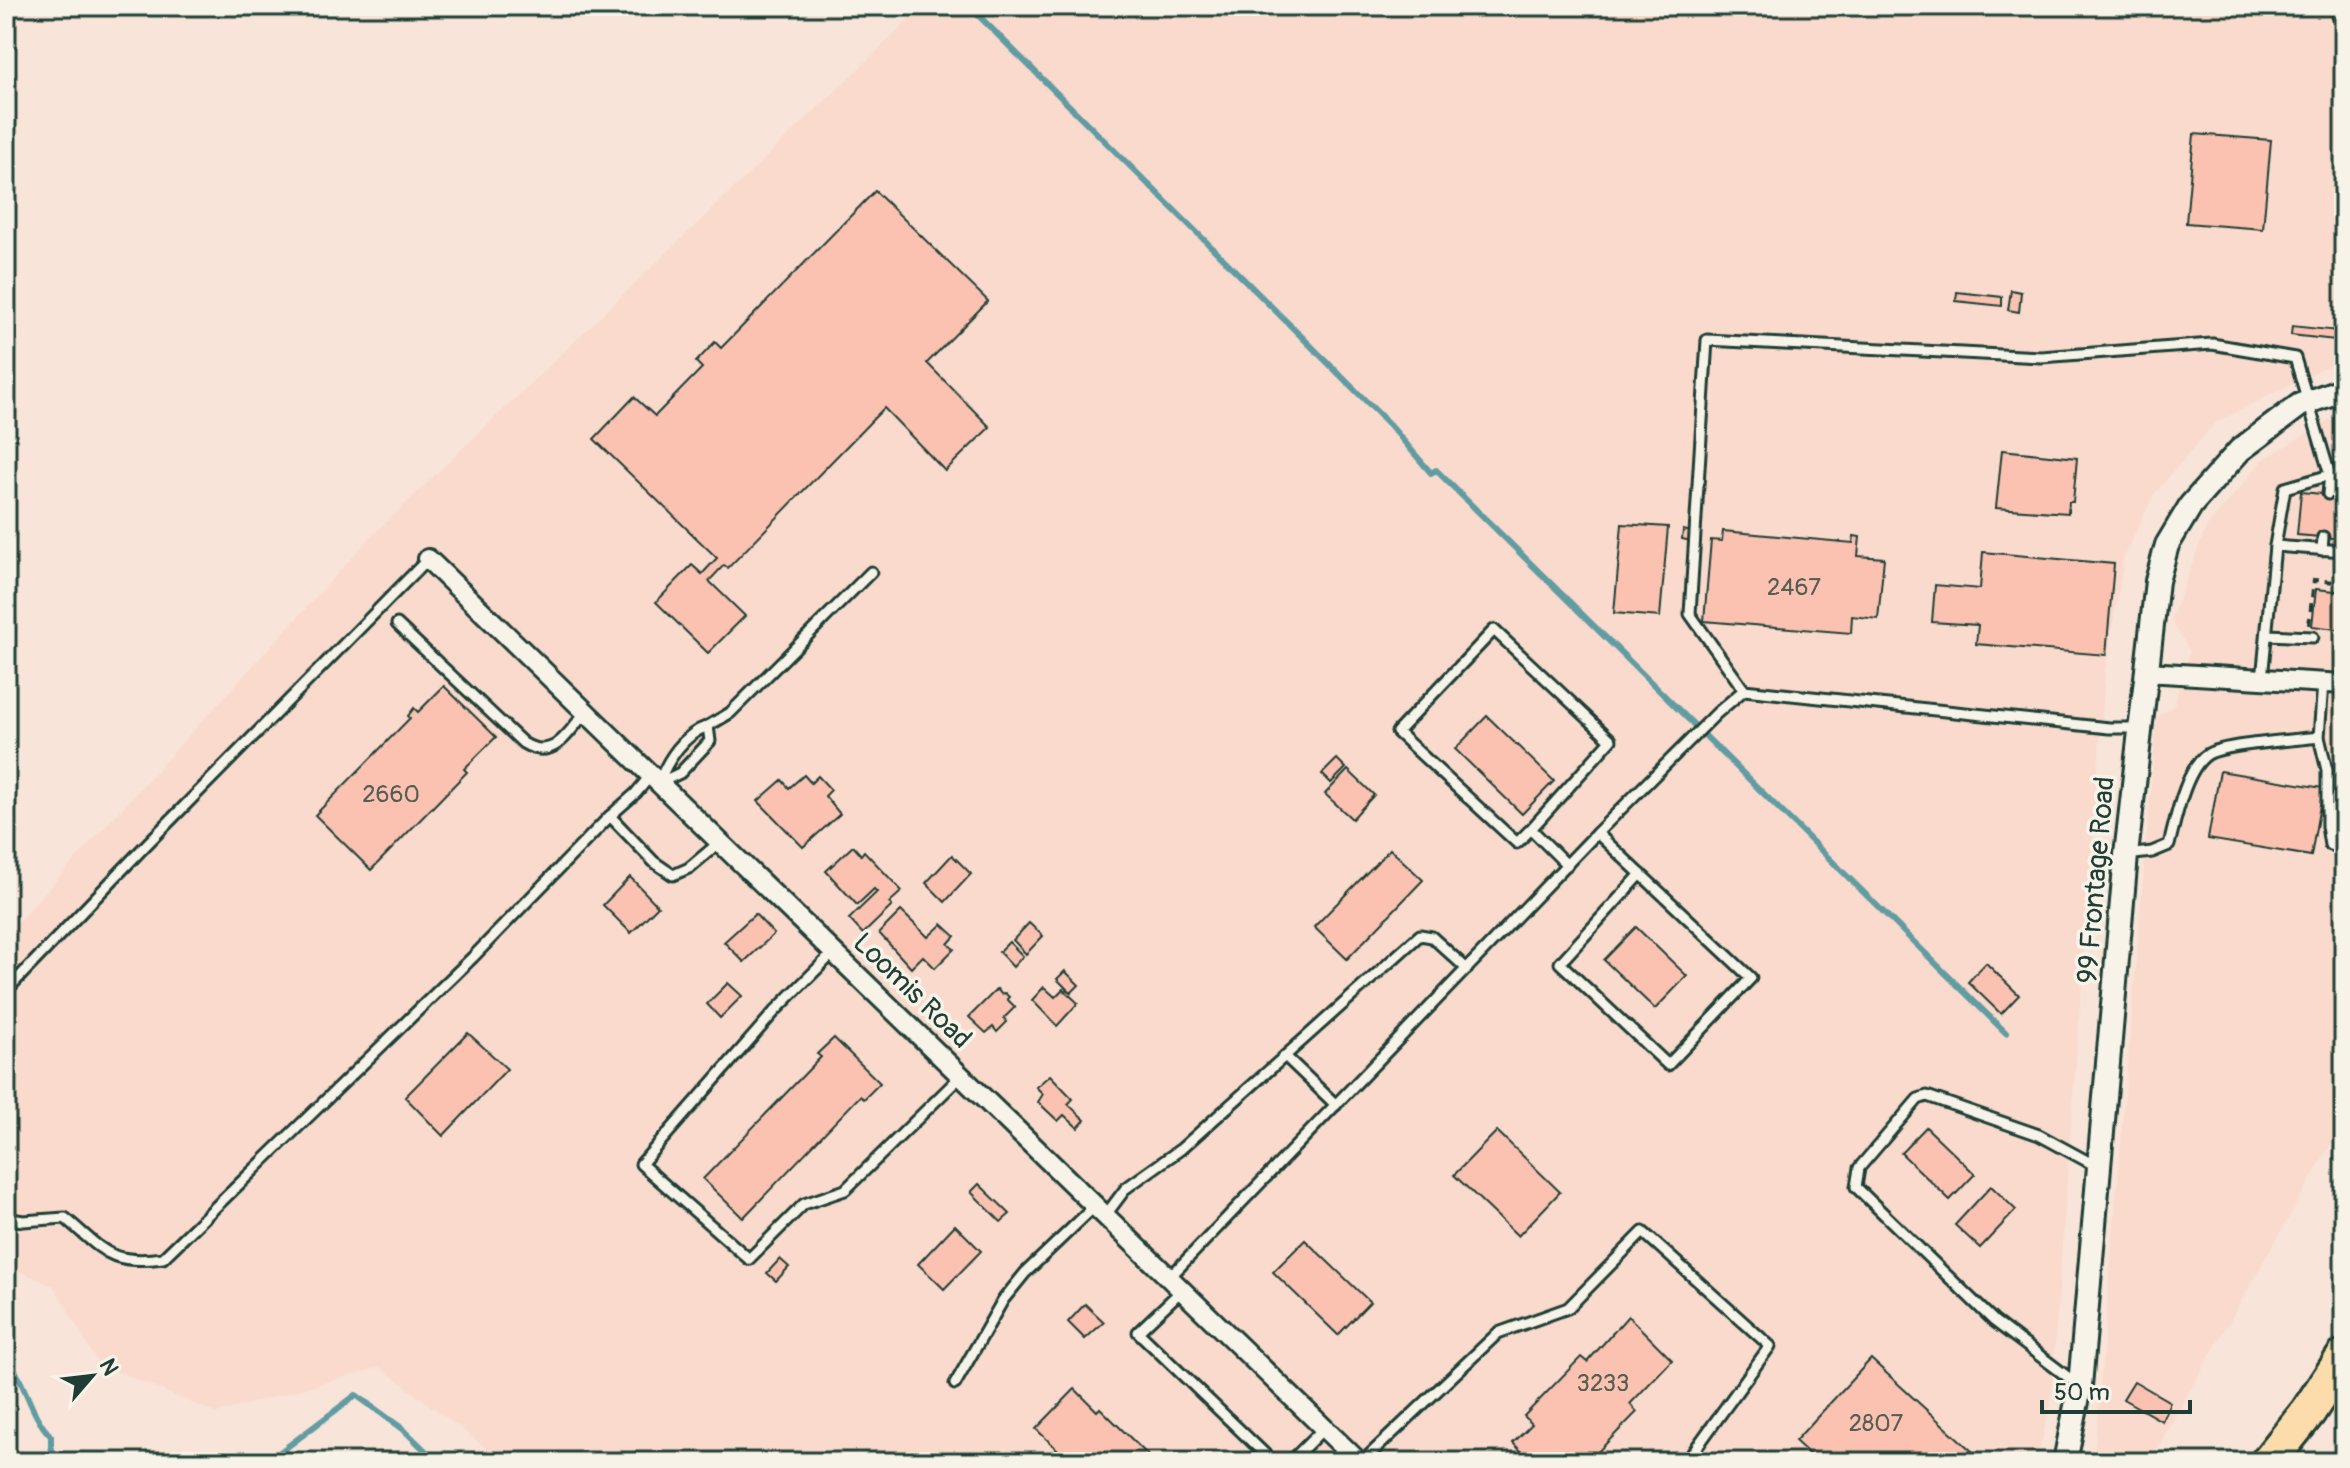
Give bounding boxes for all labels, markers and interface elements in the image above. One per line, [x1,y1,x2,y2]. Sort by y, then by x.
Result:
house number: 2467 [1767,573,1821,602]
street label: 99 Frontage Road [2070,775,2123,985]
house number: 2660 [362,780,420,809]
street label: Loomis Road [845,926,979,1056]
north arrow [52,1336,132,1416]
text: N [93,1354,125,1380]
scale bar [2042,1364,2190,1414]
house number: 3233 [1577,1369,1629,1398]
text: 50 m [2054,1378,2110,1407]
house number: 2807 [1849,1409,1904,1438]

